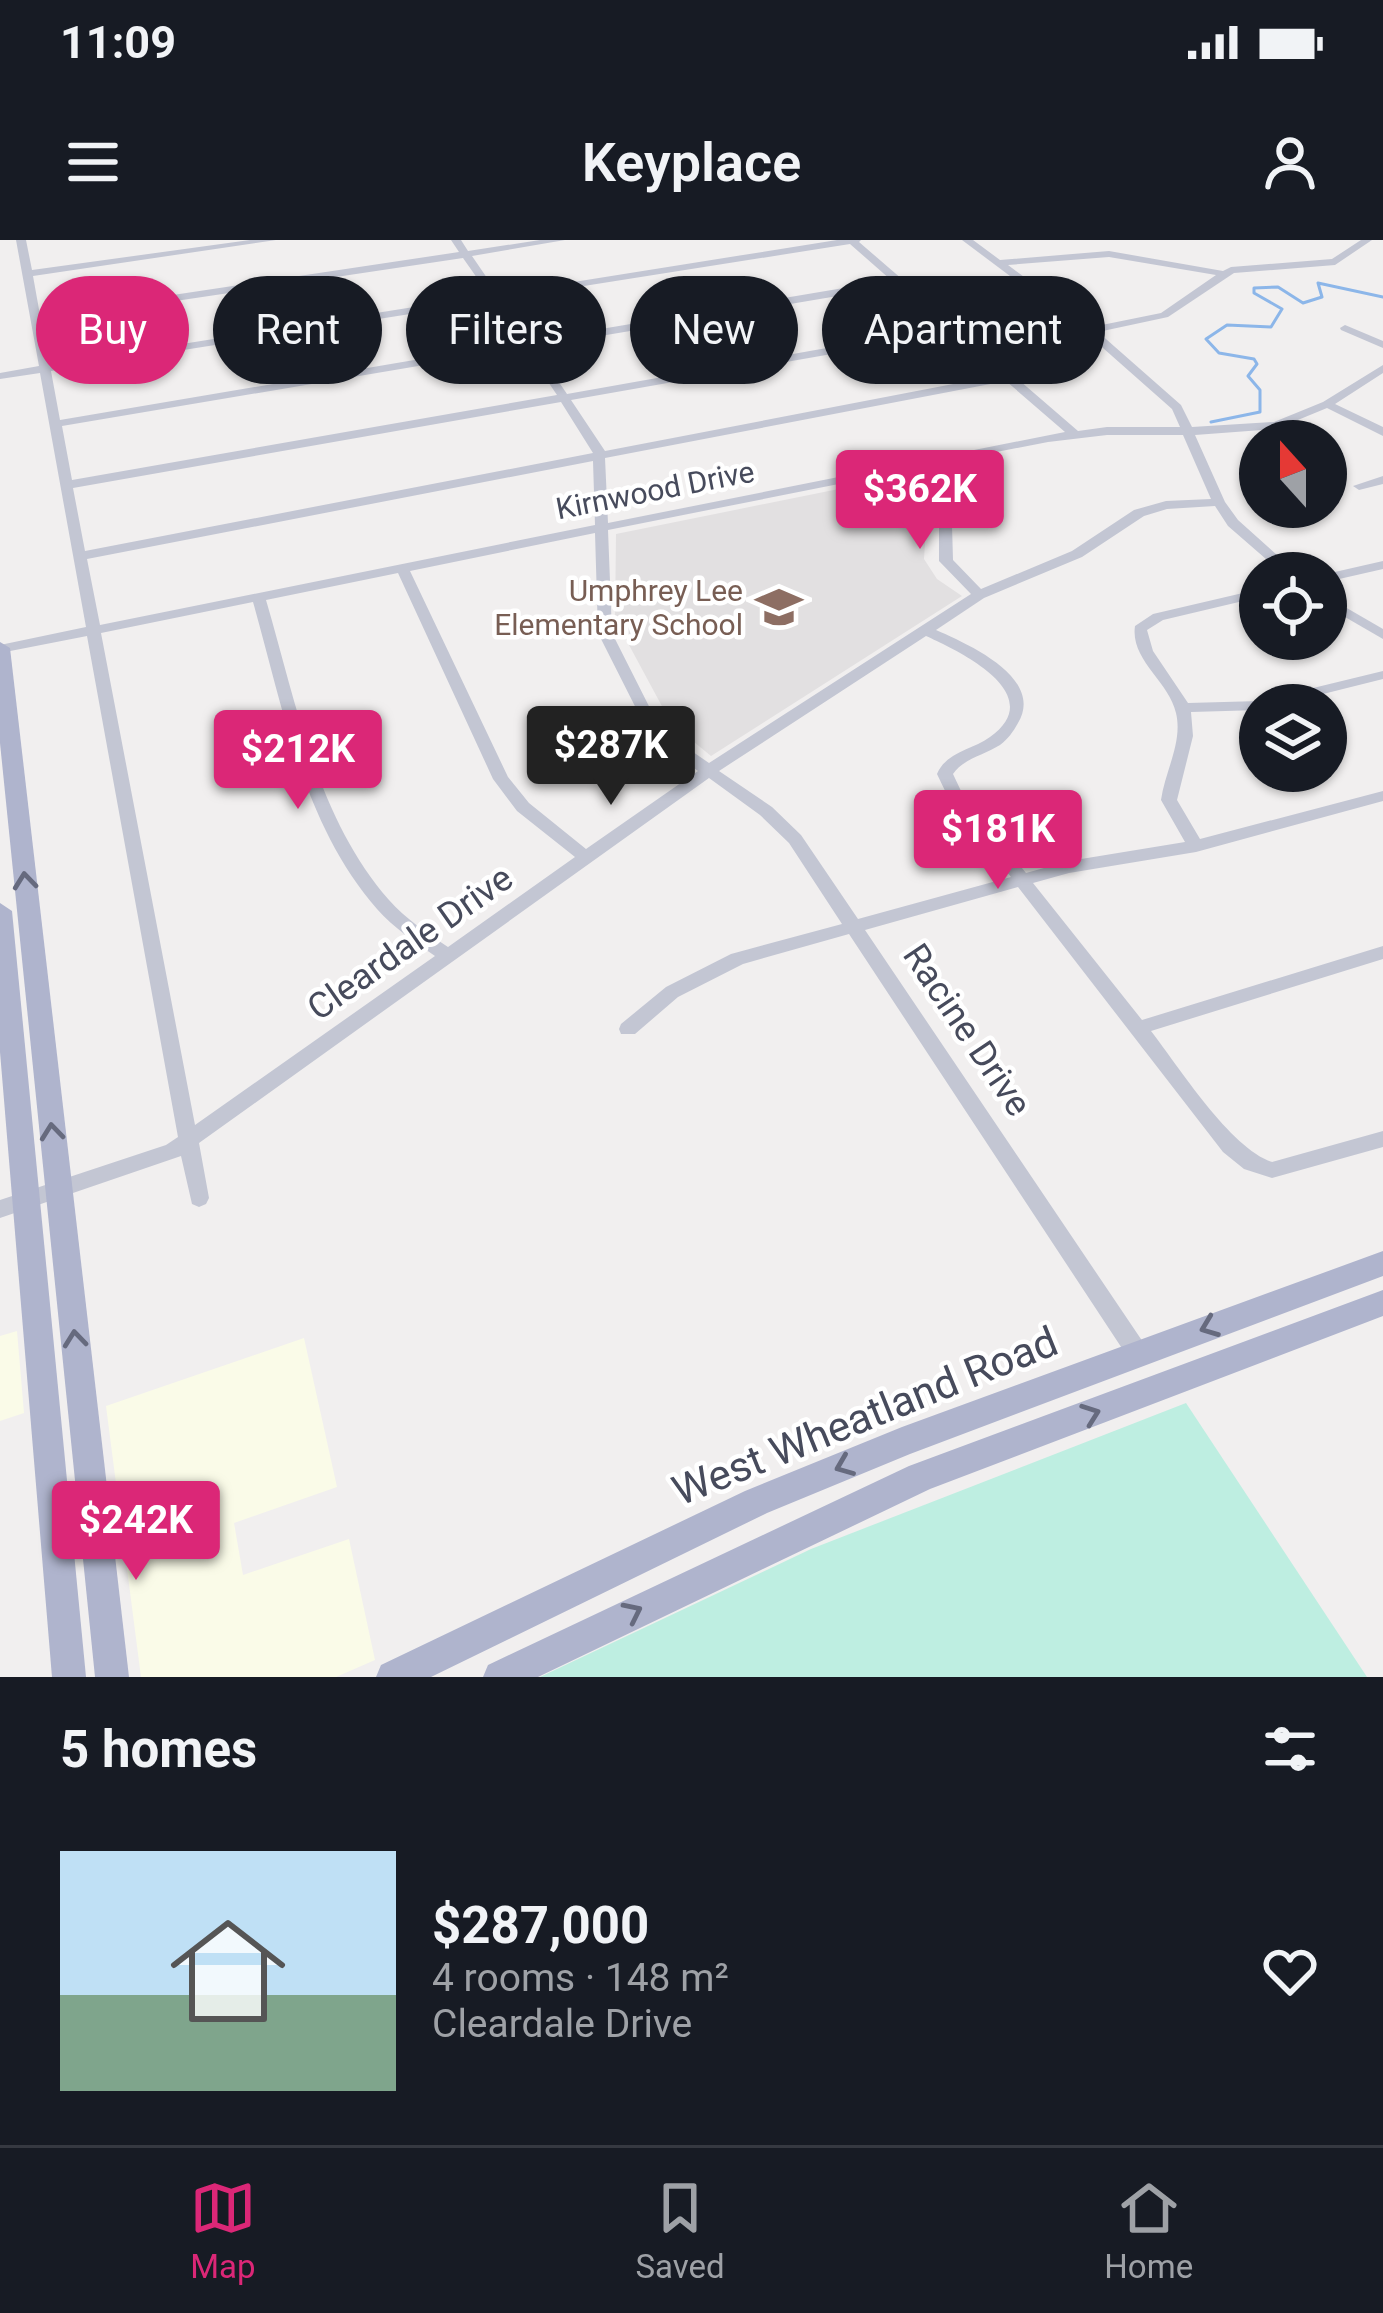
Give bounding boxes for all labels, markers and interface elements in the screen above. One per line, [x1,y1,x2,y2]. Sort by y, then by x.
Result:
text: 11:09 [60,16,176,69]
icon: menu [60,129,126,195]
icon: person [1257,129,1323,195]
text: Keyplace [582,131,801,194]
chip: Buy [36,276,189,384]
chip: Rent [213,276,382,384]
chip: Filters [406,276,606,384]
chip: New [630,276,798,384]
chip: Apartment [822,276,1105,384]
north arrow [1239,420,1347,528]
map controls [1239,420,1347,792]
pin: $362K [836,450,1004,552]
street label: Kirnwood Drive [553,454,757,526]
text: $362K [863,466,977,512]
button: locate [1239,552,1347,660]
place label: Umphrey Lee Elementary School [494,573,743,642]
school or university icon: Umphrey Lee Elementary School [754,582,804,632]
button: layers [1239,684,1347,792]
pin: $287K [527,706,695,808]
pin: $212K [214,710,382,812]
text: $287K [554,722,668,768]
text: $212K [241,726,355,772]
pin: $181K [914,790,1082,892]
text: $181K [941,806,1055,852]
street label: Cleardale Drive [300,857,520,1029]
one-way arrow [13,871,39,891]
street label: Racine Drive [894,936,1040,1124]
one-way arrow [40,1122,66,1142]
one-way arrow [1200,1313,1221,1338]
street label: West Wheatland Road [665,1316,1065,1516]
one-way arrow [63,1329,88,1348]
one-way arrow [1079,1404,1100,1428]
one-way arrow [835,1452,856,1476]
pin: $242K [52,1481,220,1583]
text: $242K [79,1497,193,1543]
one-way arrow [621,1603,642,1626]
icon: filters [1257,1716,1323,1782]
text: 5 homes [60,1720,257,1779]
text: $287,000 [432,1896,649,1955]
icon: home [156,1899,300,2043]
icon: heart [1257,1938,1323,2004]
text: 4 rooms · 148 m² [432,1955,729,2001]
text: Cleardale Drive [432,2001,692,2047]
tab: Map [190,2175,256,2286]
tab: Saved [635,2175,725,2286]
tab: Home [1104,2175,1193,2286]

